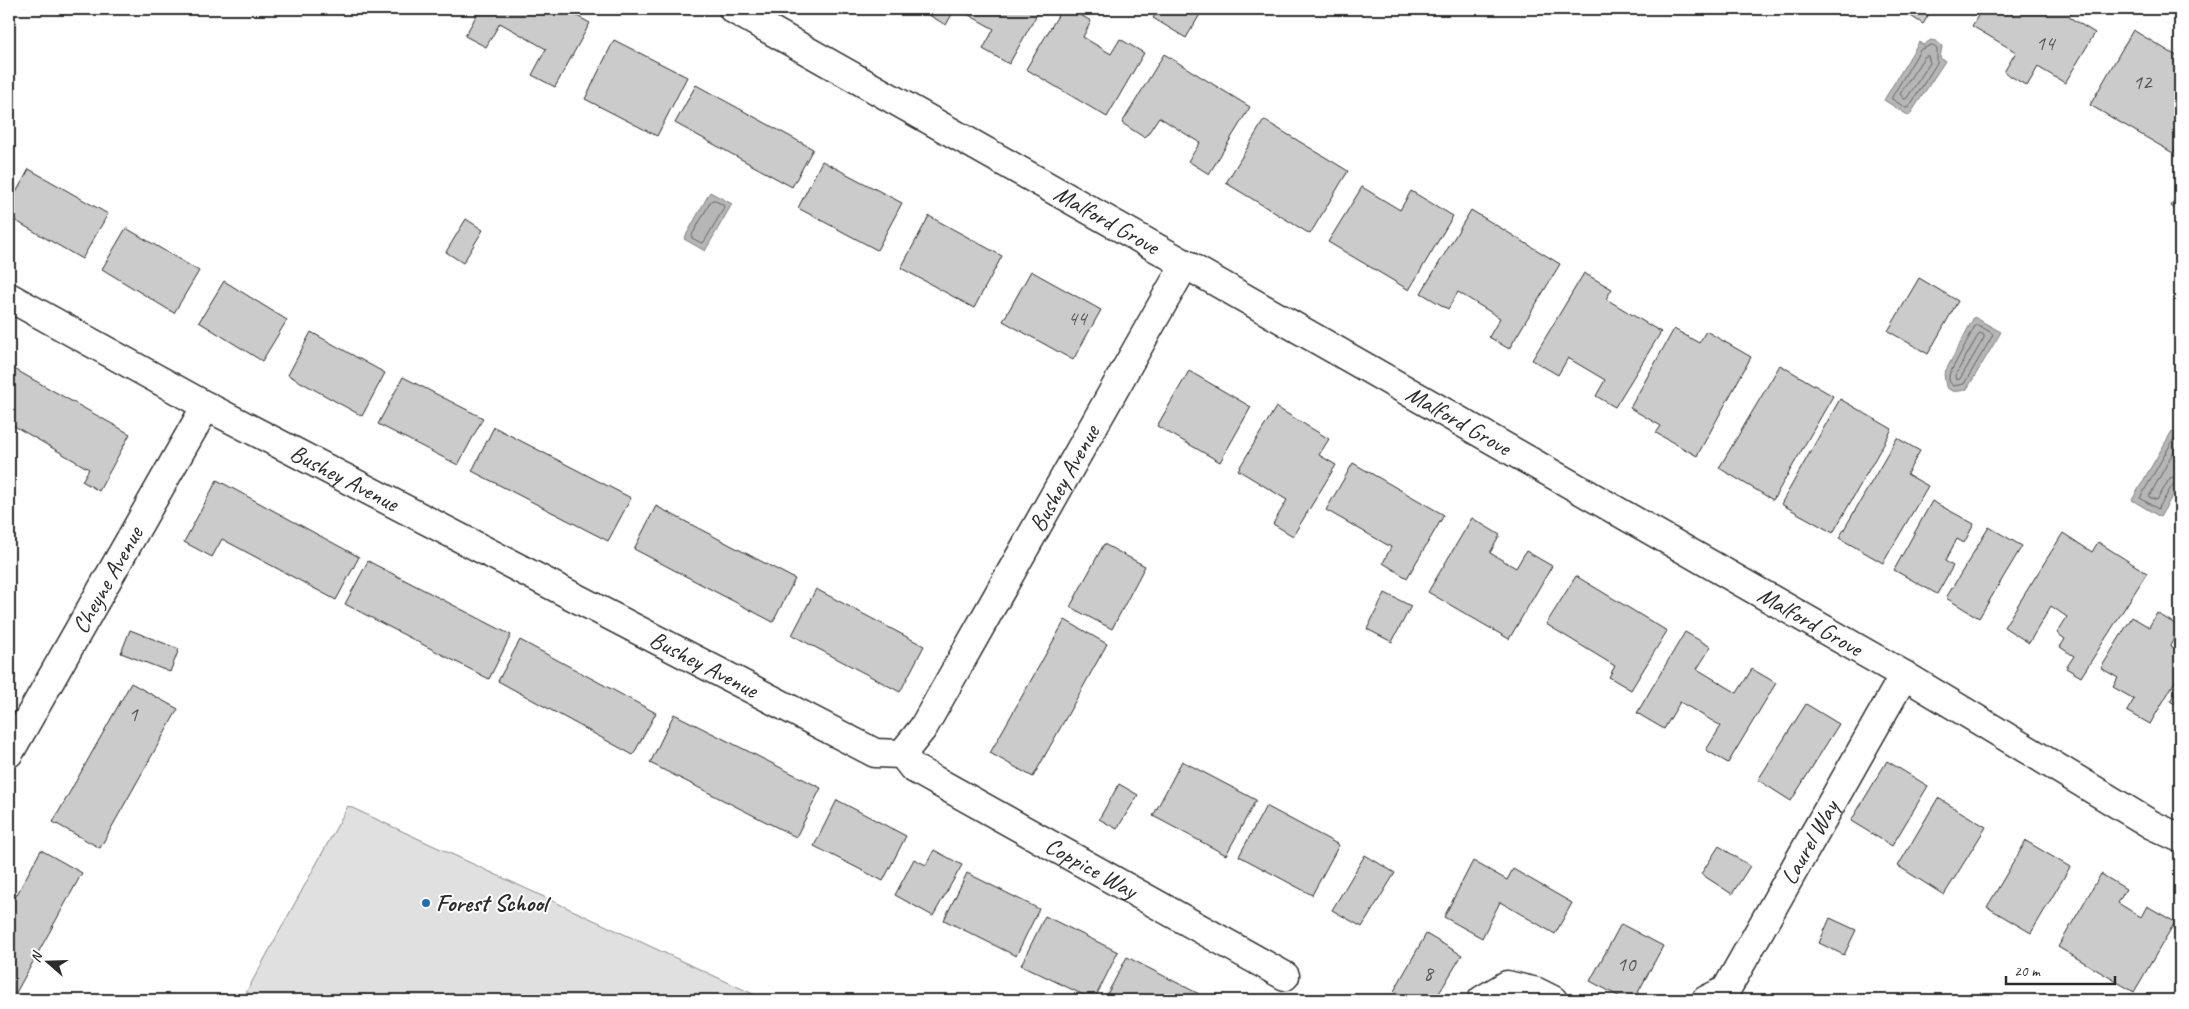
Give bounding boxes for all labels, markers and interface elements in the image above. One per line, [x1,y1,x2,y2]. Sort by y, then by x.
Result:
house number: 14 [2036,30,2057,56]
house number: 12 [2133,69,2153,95]
street label: Malford Grove [1049,178,1166,262]
house number: 44 [1068,305,1089,331]
street label: Malford Grove [1401,379,1518,463]
street label: Bushey Avenue [1022,418,1107,537]
street label: Bushey Avenue [285,437,405,519]
street label: Cheyne Avenue [65,519,151,639]
street label: Malford Grove [1752,580,1870,664]
street label: Bushey Avenue [645,624,765,706]
house number: 1 [128,701,139,727]
street label: Laurel Way [1774,793,1846,890]
street label: Coppice Way [1040,830,1144,906]
place label: Forest School [436,888,552,918]
marker: Forest School [420,897,432,909]
north arrow [22,936,72,986]
text: N [27,949,47,965]
house number: 10 [1617,951,1637,977]
scale bar [2006,954,2115,986]
house number: 8 [1423,960,1435,986]
text: 20 m [2014,962,2041,981]

